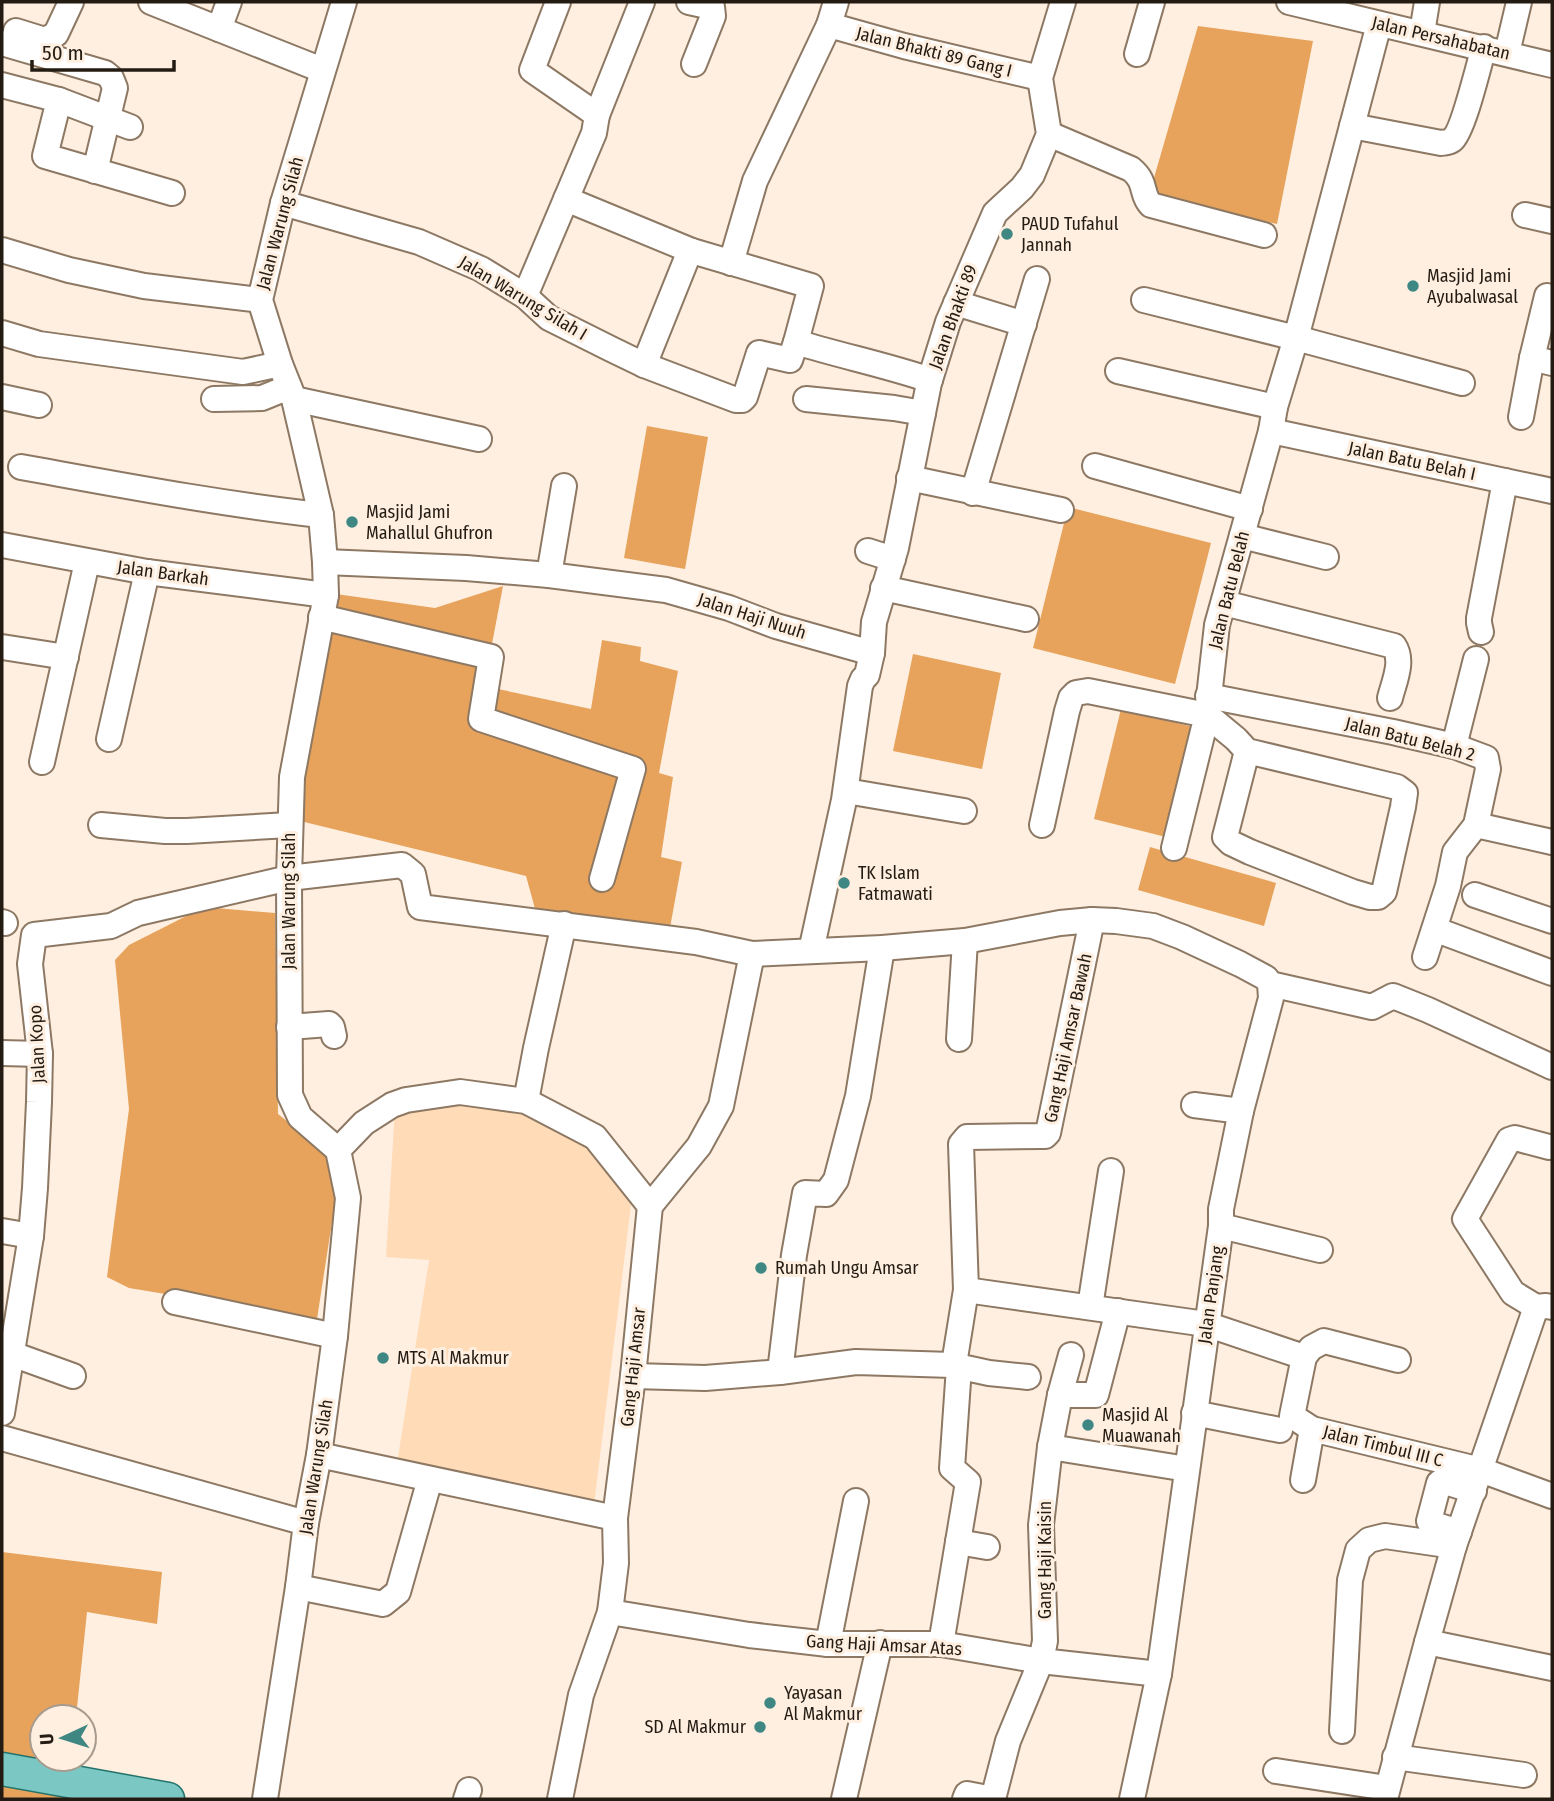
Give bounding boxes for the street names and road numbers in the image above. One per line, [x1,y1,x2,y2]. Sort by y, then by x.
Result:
street label: Jalan Persahabatan [1370,11,1512,65]
street label: Jalan Bhakti 89 Gang I [854,22,1014,82]
street label: Jalan Warung Silah [252,154,308,292]
street label: Jalan Warung Silah I [455,251,591,345]
street label: Jalan Bhakti 89 [924,262,982,372]
street label: Jalan Batu Belah I [1346,437,1478,485]
street label: Jalan Batu Belah [1204,529,1254,651]
street label: Jalan Barkah [116,556,210,590]
street label: Jalan Haji Nuuh [695,588,809,644]
street label: Jalan Batu Belah 2 [1343,712,1477,766]
street label: Jalan Warung Silah [278,833,300,969]
street label: Gang Haji Amsar Bawah [1039,951,1097,1125]
street label: Jalan Kopo [24,1004,50,1084]
street label: Jalan Panjang [1193,1244,1229,1345]
street label: Gang Haji Amsar [616,1305,650,1428]
street label: Jalan Warung Silah [294,1398,338,1536]
street label: Jalan Timbul III C [1321,1420,1445,1472]
street label: Gang Haji Kaisin [1034,1501,1056,1619]
street label: Gang Haji Amsar Atas [806,1630,963,1660]

